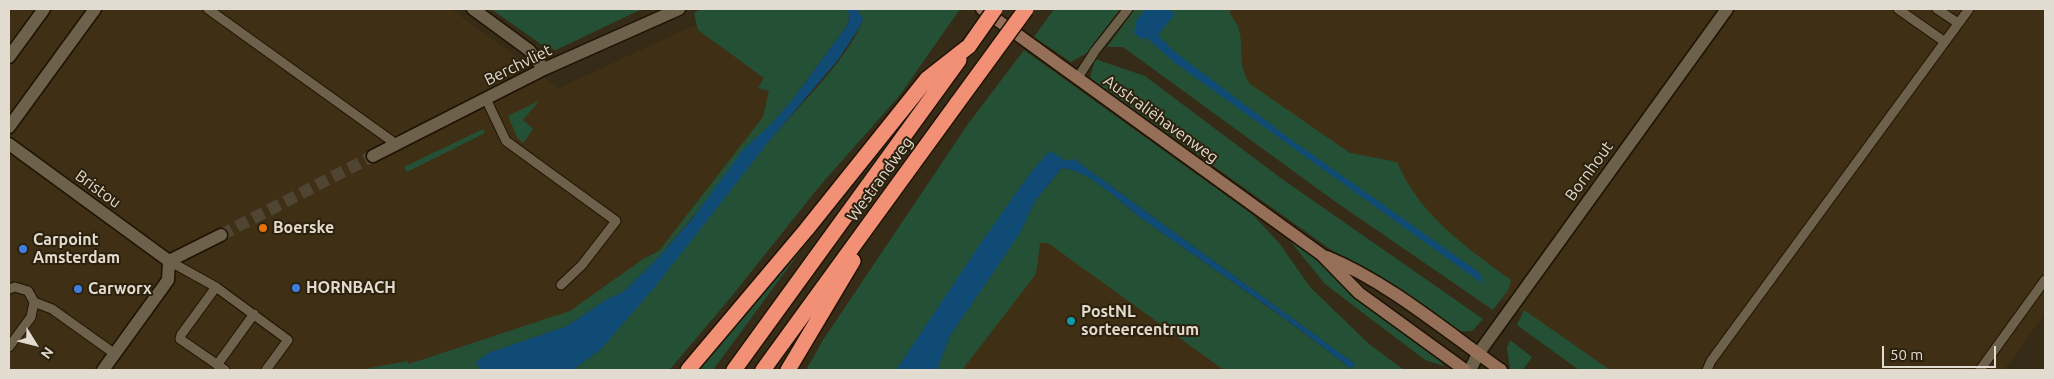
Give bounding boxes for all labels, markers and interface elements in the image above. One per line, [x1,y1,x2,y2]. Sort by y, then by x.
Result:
street label: Berchvliet [481,40,555,90]
street label: Australiëhavenweg [1100,71,1222,167]
street label: Westrandweg [843,133,917,225]
street label: Bornhout [1561,138,1617,204]
street label: Bristou [71,166,125,212]
place label: Boerske [273,218,334,238]
marker: Boerske [257,222,269,234]
place label: Carpoint Amsterdam [33,230,120,268]
marker: Carpoint Amsterdam [17,243,29,255]
place label: HORNBACH [306,278,396,298]
place label: Carworx [88,279,152,299]
marker: HORNBACH [290,282,302,294]
marker: Carworx [72,283,84,295]
place label: PostNL sorteercentrum [1081,302,1199,340]
marker: PostNL sorteercentrum [1065,315,1077,327]
north arrow [10,319,60,369]
scale bar [1884,336,1998,368]
text: N [38,344,57,362]
text: 50 m [1890,346,1923,363]

